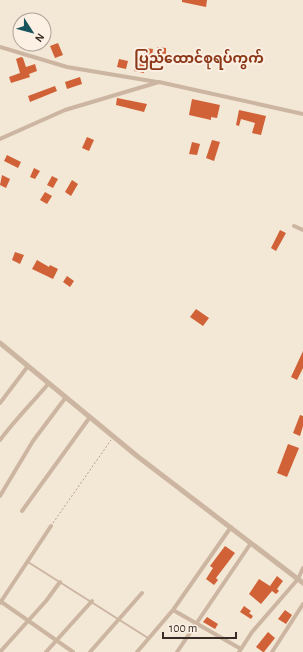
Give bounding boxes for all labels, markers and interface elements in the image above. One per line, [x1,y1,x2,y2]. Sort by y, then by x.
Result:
north arrow [12,12,52,52]
text: N [33,31,46,44]
district label: ပြည်ထောင်စုရပ်ကွက် [134,48,264,70]
scale bar [163,614,236,640]
text: 100 m [169,622,197,634]

